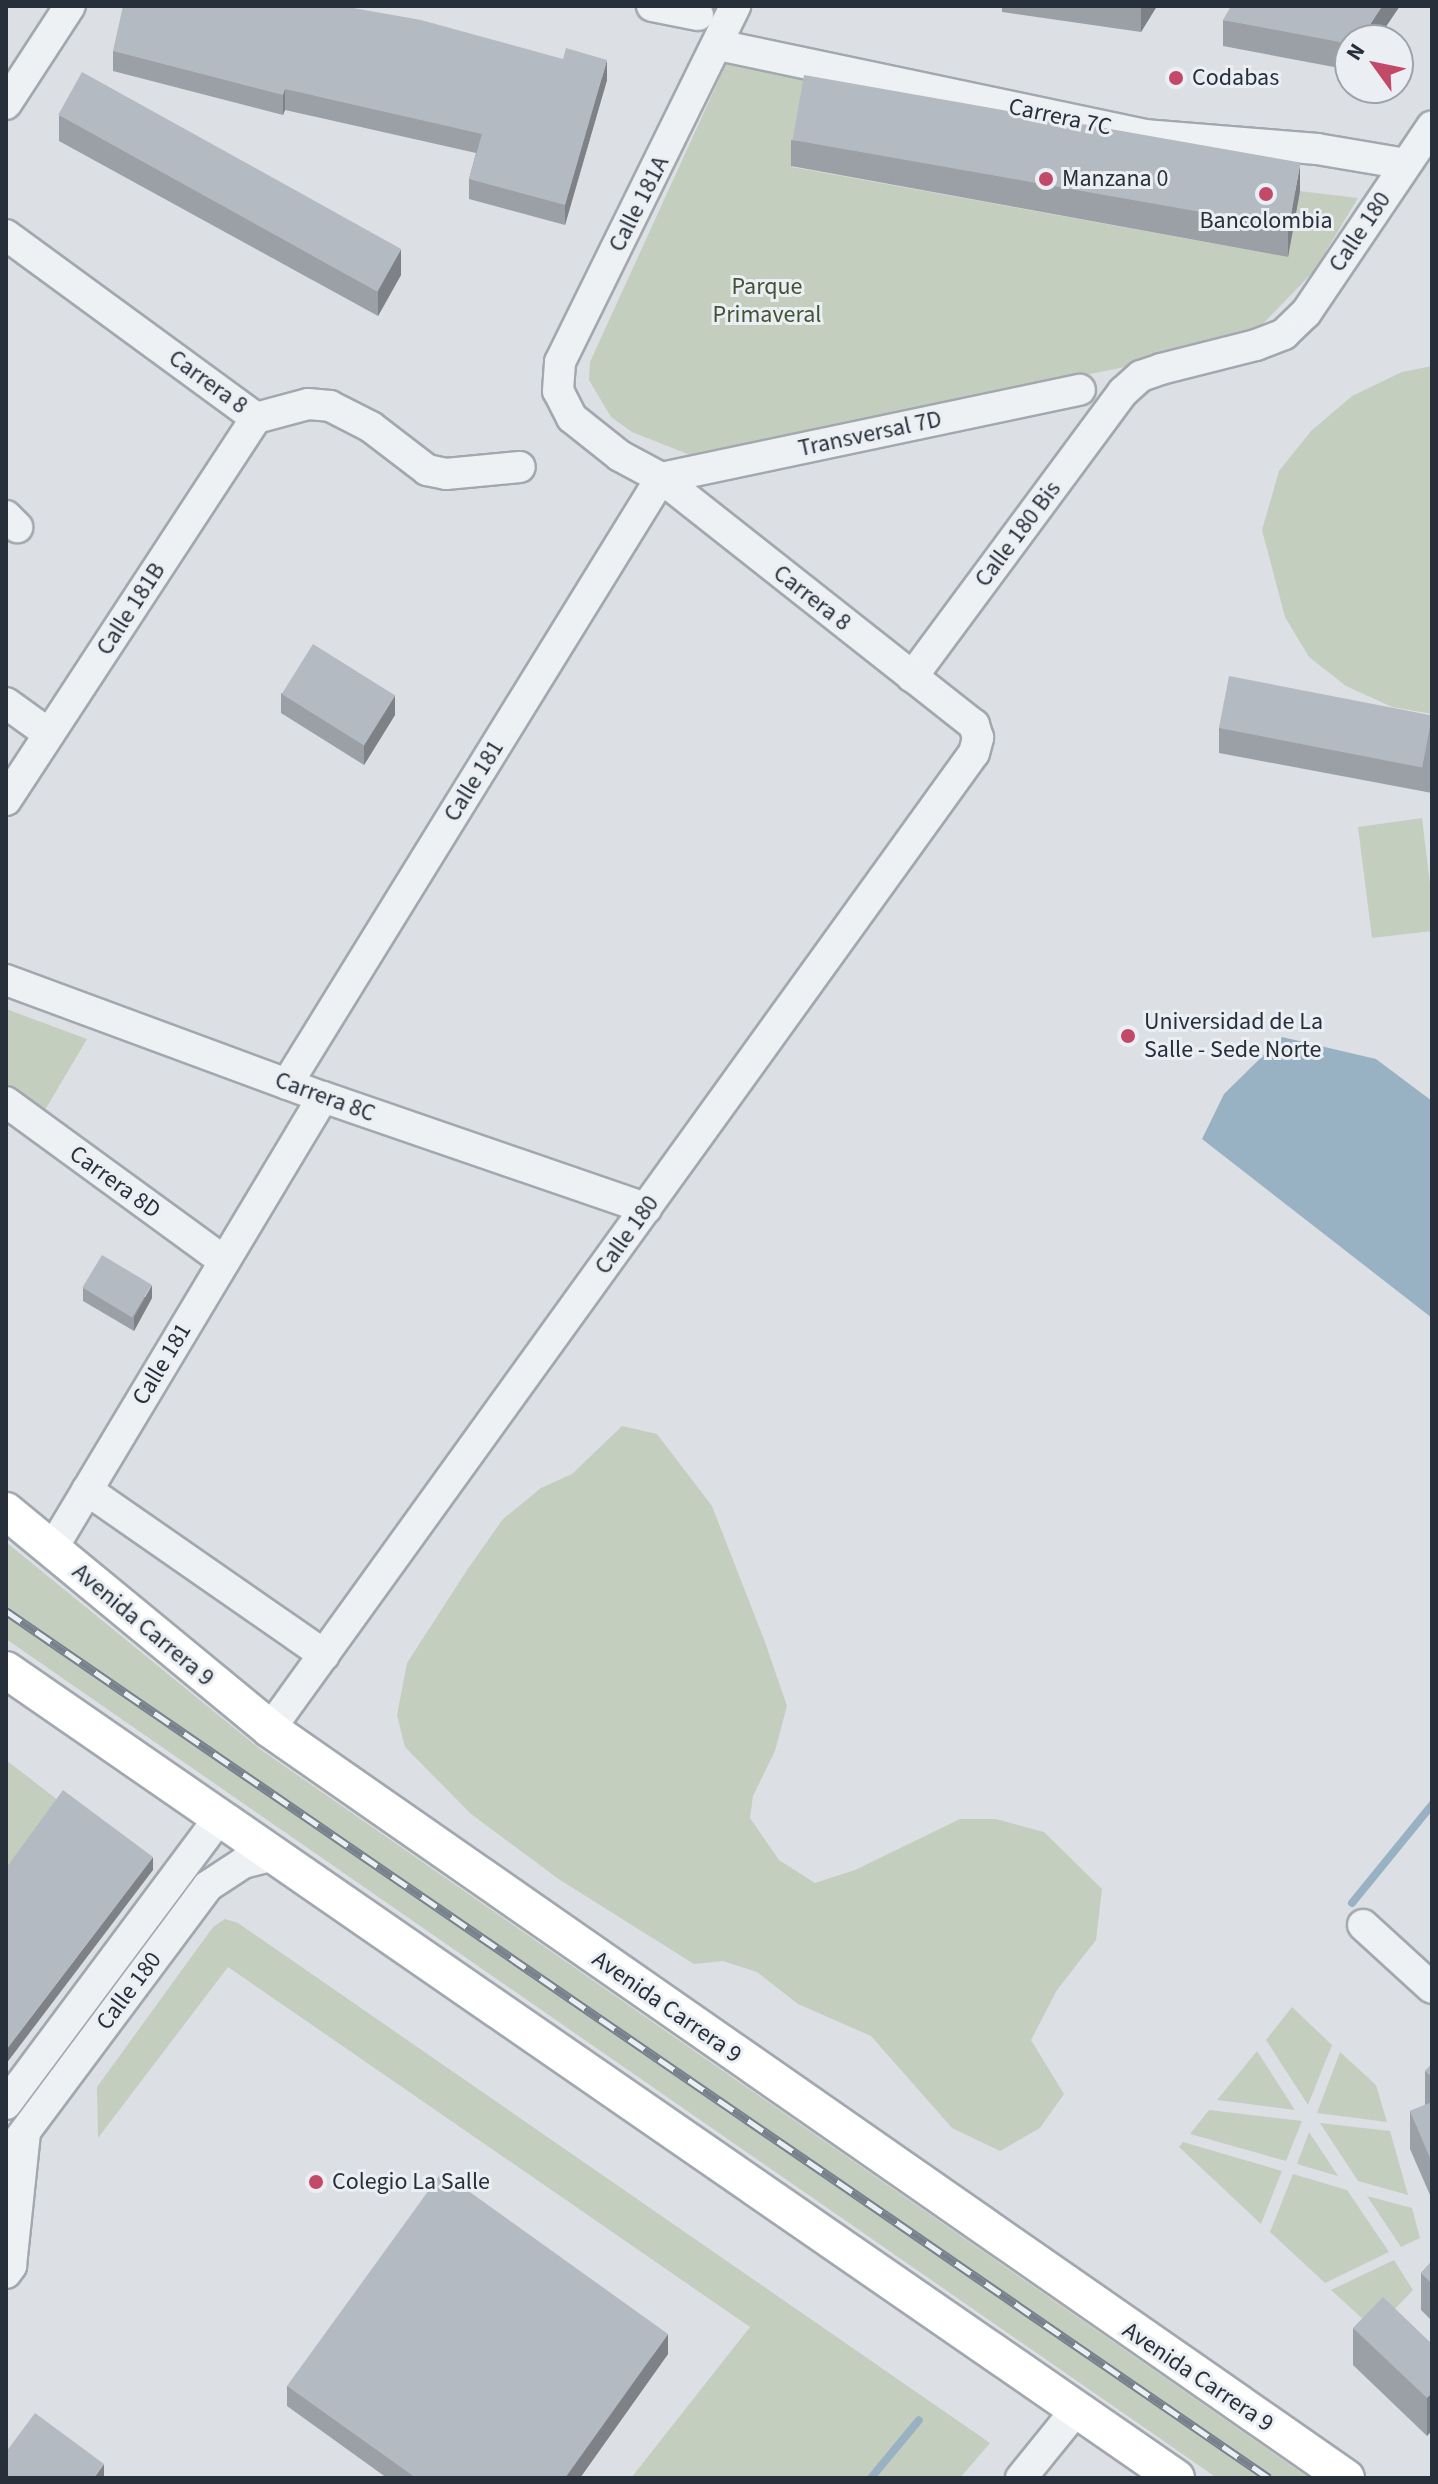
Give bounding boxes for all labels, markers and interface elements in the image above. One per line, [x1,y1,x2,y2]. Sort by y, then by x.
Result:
north arrow [1334,24,1414,104]
text: N [1338,37,1373,67]
place label: Codabas [1192,64,1279,92]
marker: Codabas [1167,69,1185,87]
street label: Carrera 7C [1006,92,1114,142]
street label: Calle 181A [603,151,675,257]
place label: Manzana 0 [1062,165,1168,193]
marker: Manzana 0 [1037,170,1055,188]
marker: Bancolombia [1257,185,1275,203]
street label: Calle 180 [1323,186,1397,278]
place label: Bancolombia [1199,207,1333,235]
park label: Parque Primaveral [713,273,821,329]
street label: Carrera 8 [163,344,253,420]
street label: Transversal 7D [796,405,944,463]
street label: Calle 180 Bis [969,475,1067,593]
street label: Calle 181B [90,557,172,661]
street label: Carrera 8 [767,559,857,637]
street label: Calle 181 [438,735,510,827]
place label: Universidad de La Salle - Sede Norte [1144,1008,1323,1064]
marker: Universidad de La Salle - Sede Norte [1119,1027,1137,1045]
street label: Carrera 8C [271,1066,379,1128]
street label: Carrera 8D [64,1139,166,1225]
street label: Calle 180 [589,1190,665,1280]
street label: Calle 181 [126,1318,198,1410]
street label: Avenida Carrera 9 [66,1557,220,1693]
street label: Avenida Carrera 9 [587,1945,747,2069]
street label: Calle 180 [90,1946,168,2036]
place label: Colegio La Salle [332,2168,490,2196]
marker: Colegio La Salle [307,2173,325,2191]
street label: Avenida Carrera 9 [1117,2316,1279,2438]

